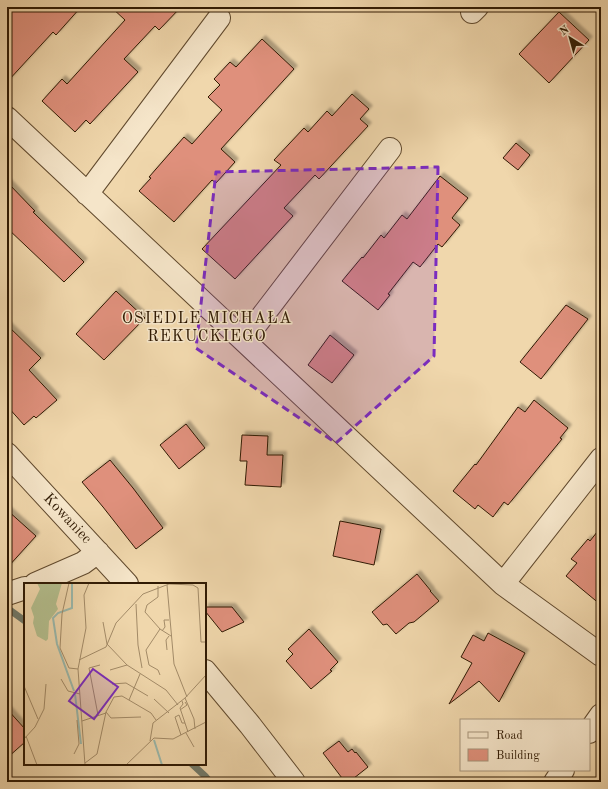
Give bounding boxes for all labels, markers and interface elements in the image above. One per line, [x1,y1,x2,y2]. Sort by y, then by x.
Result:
north arrow [550,18,590,58]
text: N [558,24,572,38]
district label: OSIEDLE MICHAŁA REKUCKIEGO [122,311,292,345]
street label: Kowaniec [40,491,94,547]
inset map [24,583,206,765]
legend [460,719,590,771]
text: Road [496,730,523,742]
text: Building [496,750,540,762]

